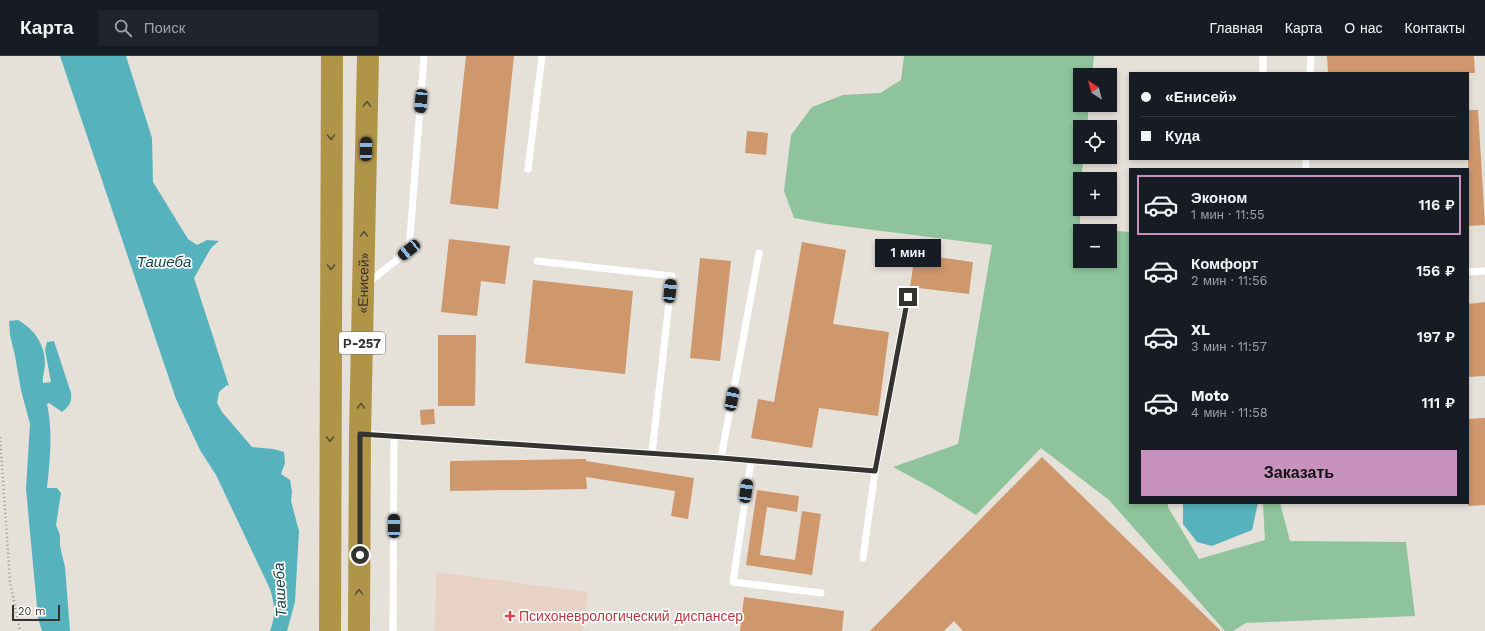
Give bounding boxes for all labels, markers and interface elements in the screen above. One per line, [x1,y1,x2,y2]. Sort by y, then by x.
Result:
search box [98,10,378,46]
text: Карта [20,16,74,39]
icon: search [112,17,134,39]
text: Поиск [144,19,185,37]
text: Главная [1210,20,1263,36]
text: Карта [1285,20,1322,36]
text: О нас [1344,20,1383,36]
text: Контакты [1405,20,1465,36]
north arrow [1073,68,1117,112]
map controls [1073,68,1117,268]
text: «Енисей» [1165,88,1237,106]
car [414,89,428,113]
one-way arrow [362,101,371,107]
button: locate [1073,120,1117,164]
text: Куда [1165,127,1200,145]
one-way arrow [327,134,335,140]
car [360,137,372,161]
button: + [1073,172,1117,216]
icon: car [1143,187,1179,223]
text: Эконом [1191,189,1247,207]
text: 116 ₽ [1419,196,1455,214]
text: 1 мин · 11:55 [1191,207,1265,222]
button: − [1073,224,1117,268]
one-way arrow [360,231,368,237]
car [396,238,422,262]
callout: 1 мин [875,239,941,267]
text: 1 мин [891,245,925,260]
street label: «Енисей» [355,252,372,314]
water label: Ташеба [137,253,191,271]
icon: car [1143,253,1179,289]
text: Комфорт [1191,255,1258,273]
text: 156 ₽ [1416,262,1455,280]
one-way arrow [326,264,335,270]
text: 2 мин · 11:56 [1191,273,1267,288]
car [663,278,677,304]
route end [899,288,917,306]
icon: car [1143,319,1179,355]
text: XL [1191,321,1210,339]
text: 197 ₽ [1417,328,1455,346]
road number: Р-257 [339,332,385,354]
text: 3 мин · 11:57 [1191,339,1267,354]
icon: car [1143,385,1179,421]
car [724,386,740,412]
text: Moto [1191,387,1229,405]
text: 111 ₽ [1422,394,1455,412]
one-way arrow [356,403,365,409]
text: 4 мин · 11:58 [1191,405,1268,420]
one-way arrow [326,436,334,442]
button: Заказать [1141,450,1457,496]
car [738,478,754,504]
car [388,514,400,538]
route start [351,546,369,564]
water label: Ташеба [270,562,290,618]
one-way arrow [355,589,363,595]
scale bar [12,603,60,622]
text: 20 m [18,605,46,618]
place label: Психоневрологический диспансер [519,608,743,624]
marker: Психоневрологический диспансер [504,610,516,622]

